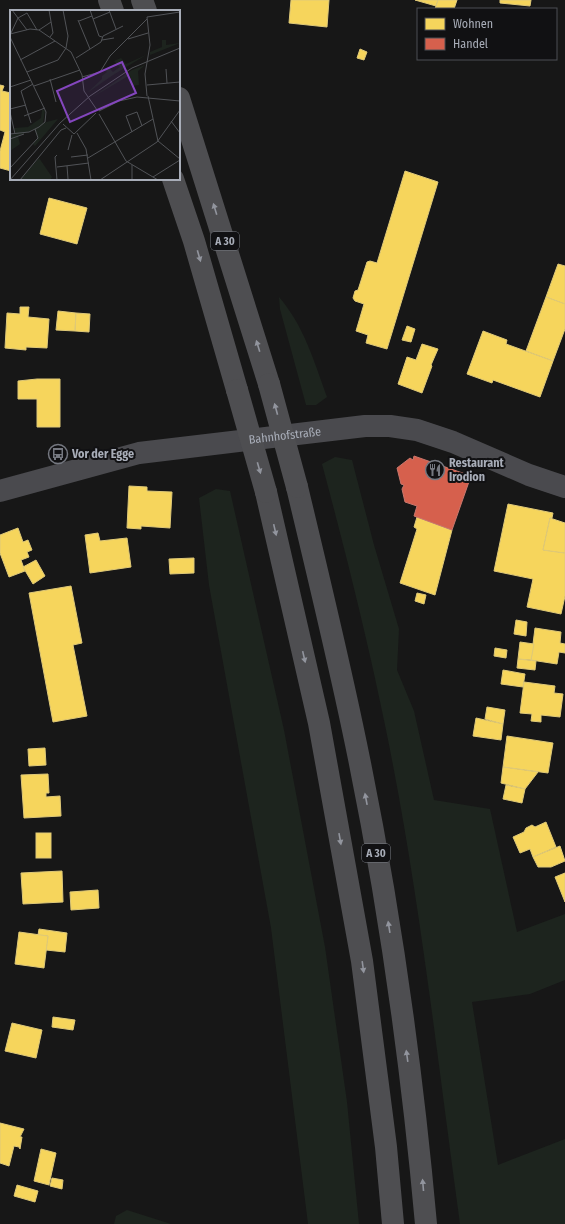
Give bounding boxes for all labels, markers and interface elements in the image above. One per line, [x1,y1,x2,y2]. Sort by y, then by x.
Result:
legend [417,8,557,60]
inset map [10,10,180,180]
text: Wohnen [453,17,493,31]
text: Handel [453,37,488,51]
one-way arrow [212,203,218,215]
road number: A 30 [211,232,239,250]
one-way arrow [196,250,202,262]
one-way arrow [255,340,261,352]
one-way arrow [273,402,279,414]
street label: Bahnhofstraße [248,424,322,447]
bus stop icon: Vor der Egge [47,443,69,465]
place label: Vor der Egge [71,447,134,461]
place label: Restaurant Irodion [449,456,504,484]
restaurant icon: Restaurant Irodion [424,459,446,481]
one-way arrow [257,462,263,474]
one-way arrow [273,524,279,536]
one-way arrow [302,651,308,663]
one-way arrow [363,793,369,805]
one-way arrow [338,833,344,845]
road number: A 30 [362,844,390,862]
one-way arrow [385,921,391,934]
one-way arrow [360,961,366,973]
one-way arrow [404,1050,410,1062]
one-way arrow [419,1179,426,1191]

